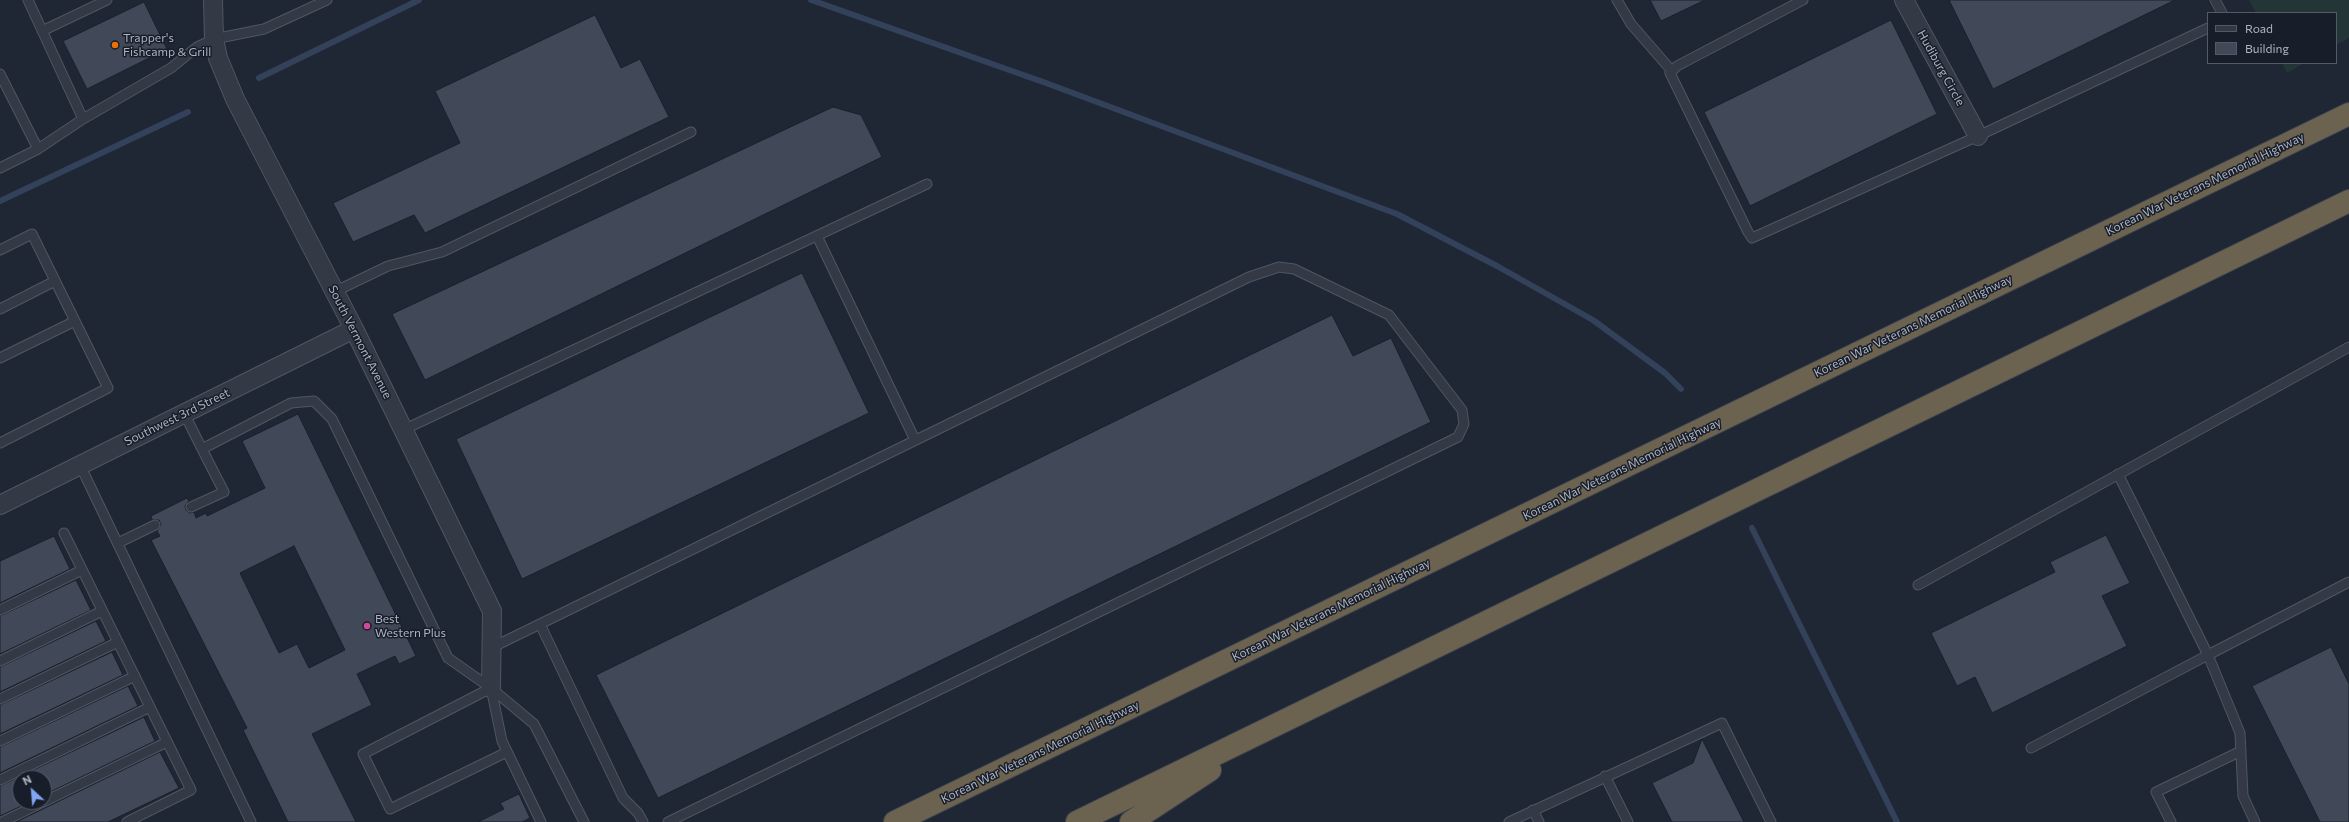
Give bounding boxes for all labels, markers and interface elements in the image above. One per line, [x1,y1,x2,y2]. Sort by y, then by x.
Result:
legend [2207,12,2337,64]
text: Road [2245,21,2273,35]
street label: Hudiburg Circle [1914,28,1968,108]
place label: Trapper's Fishcamp & Grill [123,31,211,59]
marker: Trapper's Fishcamp & Grill [110,40,120,50]
text: Building [2245,41,2289,55]
street label: Korean War Veterans Memorial Highway [2104,130,2306,238]
street label: Korean War Veterans Memorial Highway [1812,272,2014,380]
street label: South Vermont Avenue [325,283,395,401]
street label: Southwest 3rd Street [122,385,232,449]
street label: Korean War Veterans Memorial Highway [1521,415,1723,523]
street label: Korean War Veterans Memorial Highway [1230,556,1432,664]
place label: Best Western Plus [375,612,446,640]
marker: Best Western Plus [362,621,372,631]
street label: Korean War Veterans Memorial Highway [939,698,1141,806]
north arrow [12,770,52,810]
text: N [20,772,34,787]

